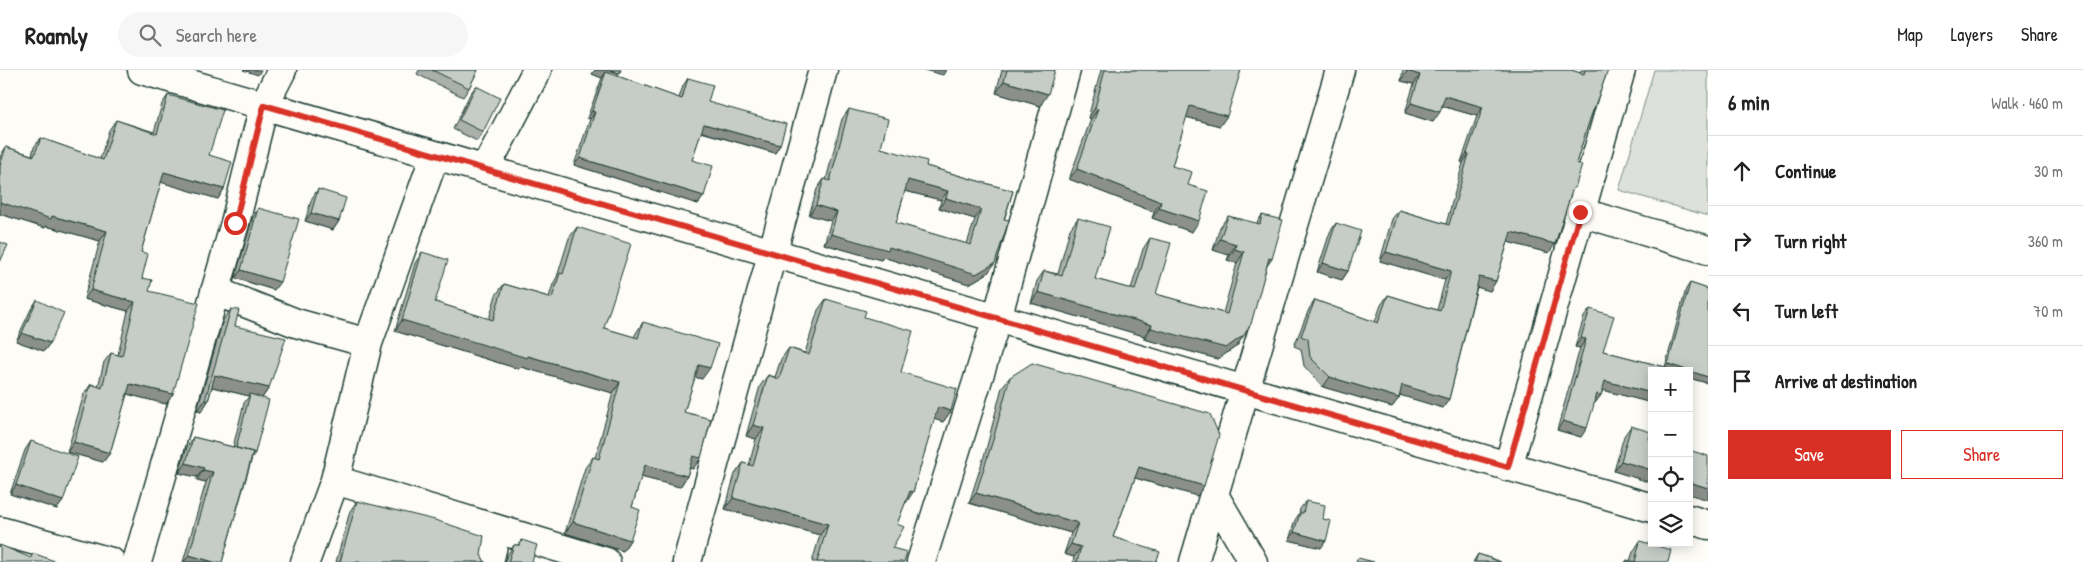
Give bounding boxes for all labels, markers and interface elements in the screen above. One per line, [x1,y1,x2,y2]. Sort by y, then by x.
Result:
search box [118,12,468,57]
text: Roamly [25,19,88,51]
icon: search [136,21,164,49]
text: Search here [176,22,257,48]
text: Map [1897,22,1923,47]
text: Layers [1951,22,1993,47]
text: Share [2021,22,2058,47]
text: 6 min [1728,88,1770,117]
text: Walk · 460 m [1991,92,2063,114]
icon: ahead [1728,157,1756,185]
text: Continue [1775,158,1836,184]
text: 30 m [2034,160,2063,182]
route end [1569,201,1592,224]
route start [224,212,247,235]
icon: right [1728,227,1756,255]
text: Turn right [1775,228,1846,254]
text: 360 m [2028,230,2063,252]
icon: left [1728,297,1756,325]
text: Turn left [1775,298,1838,324]
text: 70 m [2033,300,2063,322]
map controls [1648,367,1693,547]
button: + [1648,367,1693,412]
icon: arrive [1728,367,1756,395]
text: Arrive at destination [1775,368,1917,394]
button: − [1648,412,1693,457]
button: Save [1728,430,1891,479]
button: Share [1901,430,2063,479]
button: locate [1648,457,1693,502]
button: layers [1648,502,1693,547]

